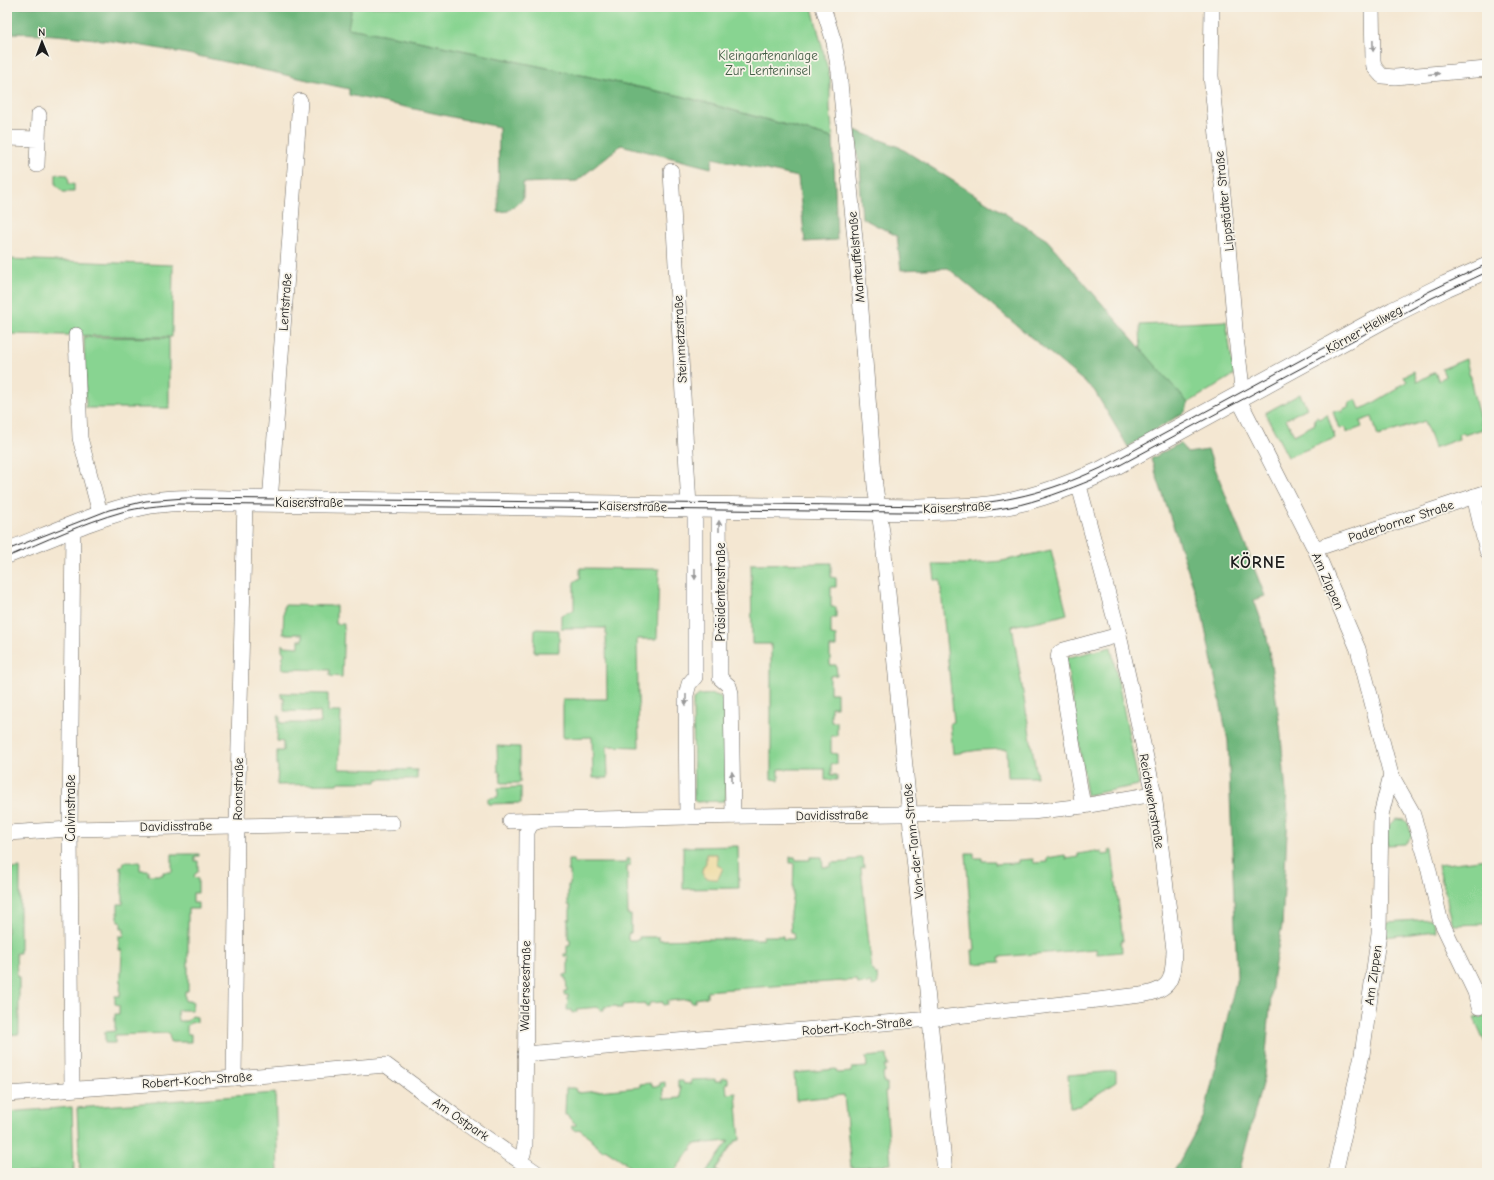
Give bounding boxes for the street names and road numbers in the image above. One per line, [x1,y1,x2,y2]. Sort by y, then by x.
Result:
street label: Lippstädter Straße [1211,150,1237,252]
street label: Manteuffelstraße [844,210,867,303]
street label: Lentstraße [276,272,295,331]
street label: Steinmetzstraße [670,294,690,383]
street label: Körner Hellweg [1323,302,1405,356]
street label: Kaiserstraße [275,495,344,510]
street label: Paderborner Straße [1346,497,1456,545]
street label: Kaiserstraße [599,498,668,514]
street label: Kaiserstraße [923,498,992,516]
street label: Präsidentenstraße [713,542,728,641]
street label: Am Zippen [1309,550,1347,612]
street label: Reichswehrstraße [1136,752,1168,850]
street label: Roonstraße [230,757,246,820]
street label: Calvinstraße [63,774,78,842]
street label: Von-der-Tann-Straße [899,782,927,899]
street label: Davidisstraße [796,807,869,823]
street label: Davidisstraße [140,818,213,834]
street label: Walderseestraße [517,940,533,1032]
street label: Am Zippen [1361,944,1385,1006]
street label: Robert-Koch-Straße [801,1014,913,1038]
street label: Robert-Koch-Straße [141,1069,253,1091]
street label: Am Ostpark [430,1094,493,1144]

